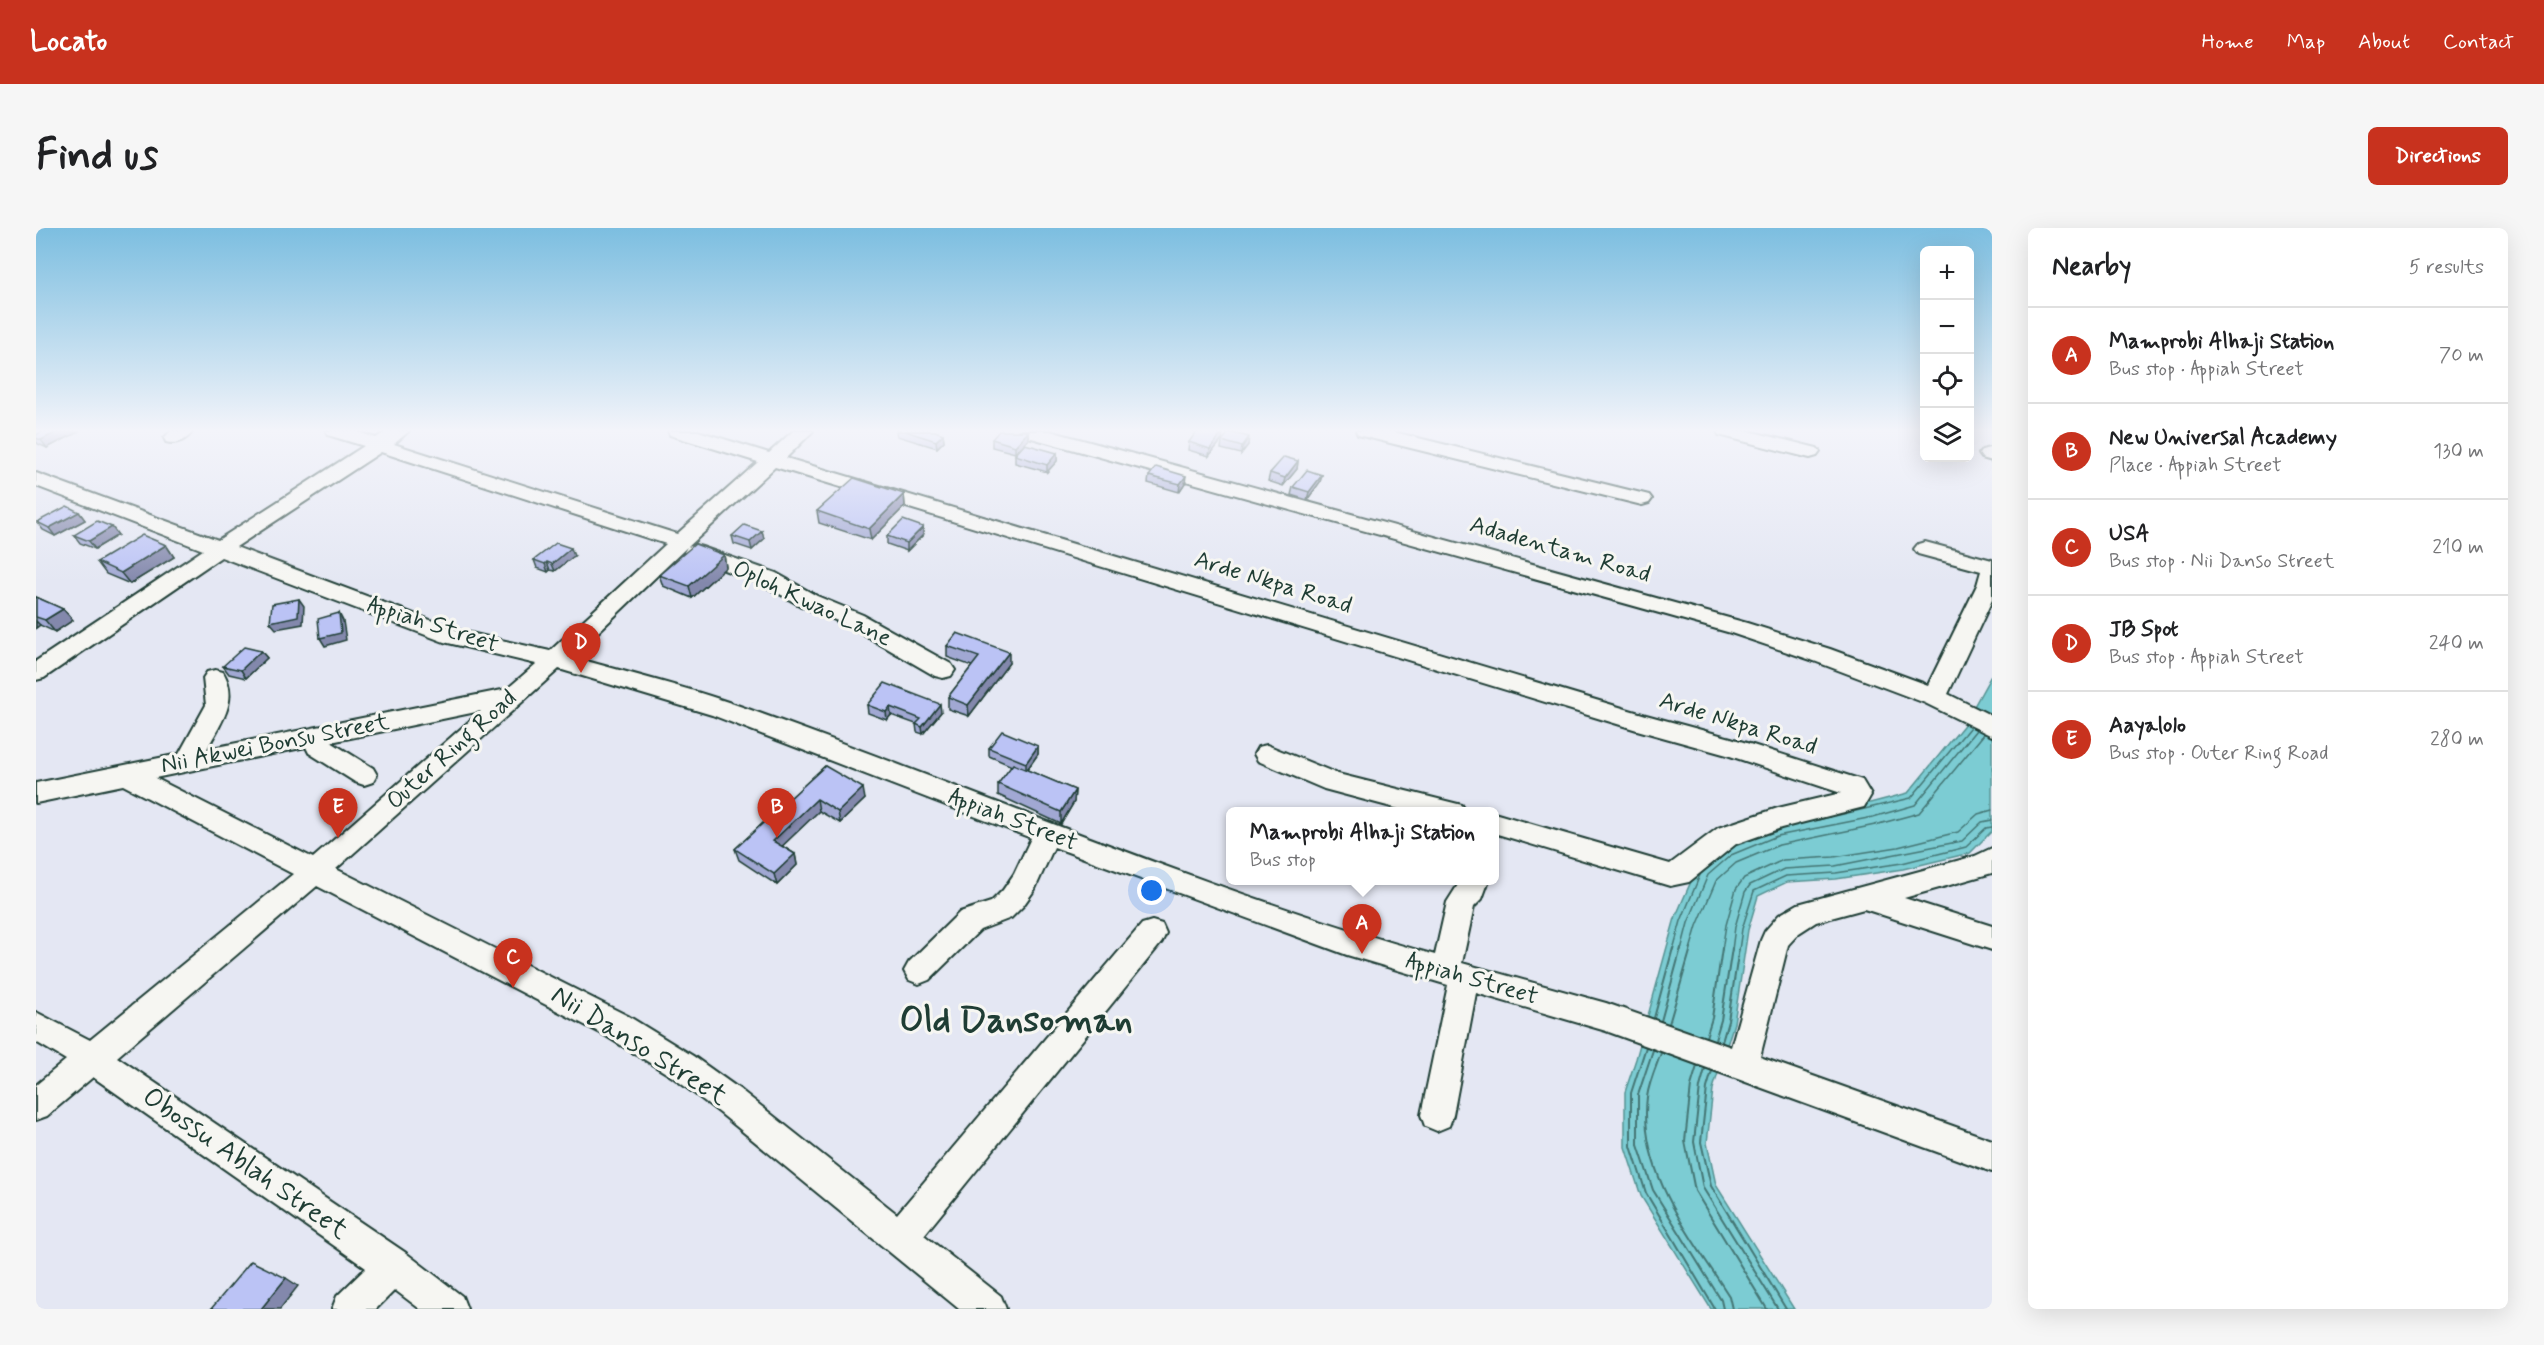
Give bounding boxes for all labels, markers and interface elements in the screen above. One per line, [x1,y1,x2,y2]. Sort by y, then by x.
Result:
text: Locato [30,24,107,61]
text: Home [2202,28,2254,56]
text: Map [2287,28,2325,56]
text: About [2358,28,2410,56]
text: Contact [2443,28,2514,56]
button: Directions [2368,127,2508,185]
text: Find us [36,129,158,184]
map controls [1920,246,1974,462]
button: + [1920,246,1974,300]
text: Nearby [2052,250,2131,284]
text: 5 results [2409,254,2484,281]
button: − [1920,300,1974,354]
text: Mamprobi Alhaji Station [2109,328,2334,356]
text: A [2065,342,2078,369]
text: 70 m [2439,342,2484,369]
button: locate [1920,354,1974,408]
text: Bus stop · Appiah Street [2109,356,2304,383]
button: layers [1920,408,1974,462]
text: New Universal Academy [2109,424,2337,452]
text: B [2065,438,2078,465]
text: 130 m [2433,438,2484,465]
text: Place · Appiah Street [2109,452,2282,479]
street label: Adadentam Road [1466,509,1654,591]
text: USA [2109,520,2149,548]
text: C [2064,534,2079,561]
text: 210 m [2432,534,2484,561]
street label: Arde Nkpa Road [1190,544,1356,622]
text: Bus stop · Nii Danso Street [2109,548,2334,575]
street label: Oploh Kwao Lane [727,554,897,655]
street label: Appiah Street [363,589,502,664]
text: JB Spot [2109,616,2178,644]
pin: D [562,624,600,673]
text: D [2065,630,2078,657]
text: 240 m [2429,630,2484,657]
text: Bus stop · Appiah Street [2109,644,2304,671]
street label: Outer Ring Road [380,683,526,819]
street label: Arde Nkpa Road [1655,685,1821,763]
street label: Nii Akwei Bonsu Street [158,707,392,781]
text: Aayalolo [2109,712,2186,740]
text: E [2066,726,2077,753]
text: 280 m [2430,726,2484,753]
text: Bus stop · Outer Ring Road [2109,740,2328,767]
street label: Appiah Street [943,781,1082,862]
pin: E [318,788,358,838]
pin: B [758,788,796,838]
popup [1226,807,1499,885]
text: Mamprobi Alhaji Station [1250,819,1475,847]
text: Bus stop [1250,847,1316,874]
your location [1137,876,1166,905]
pin: A [1342,904,1382,954]
pin: C [494,938,532,988]
street label: Appiah Street [1402,945,1542,1016]
street label: Nii Danso Street [544,977,735,1115]
district label: Old Dansoman [899,998,1133,1045]
street label: Obossu Ablah Street [135,1079,356,1249]

